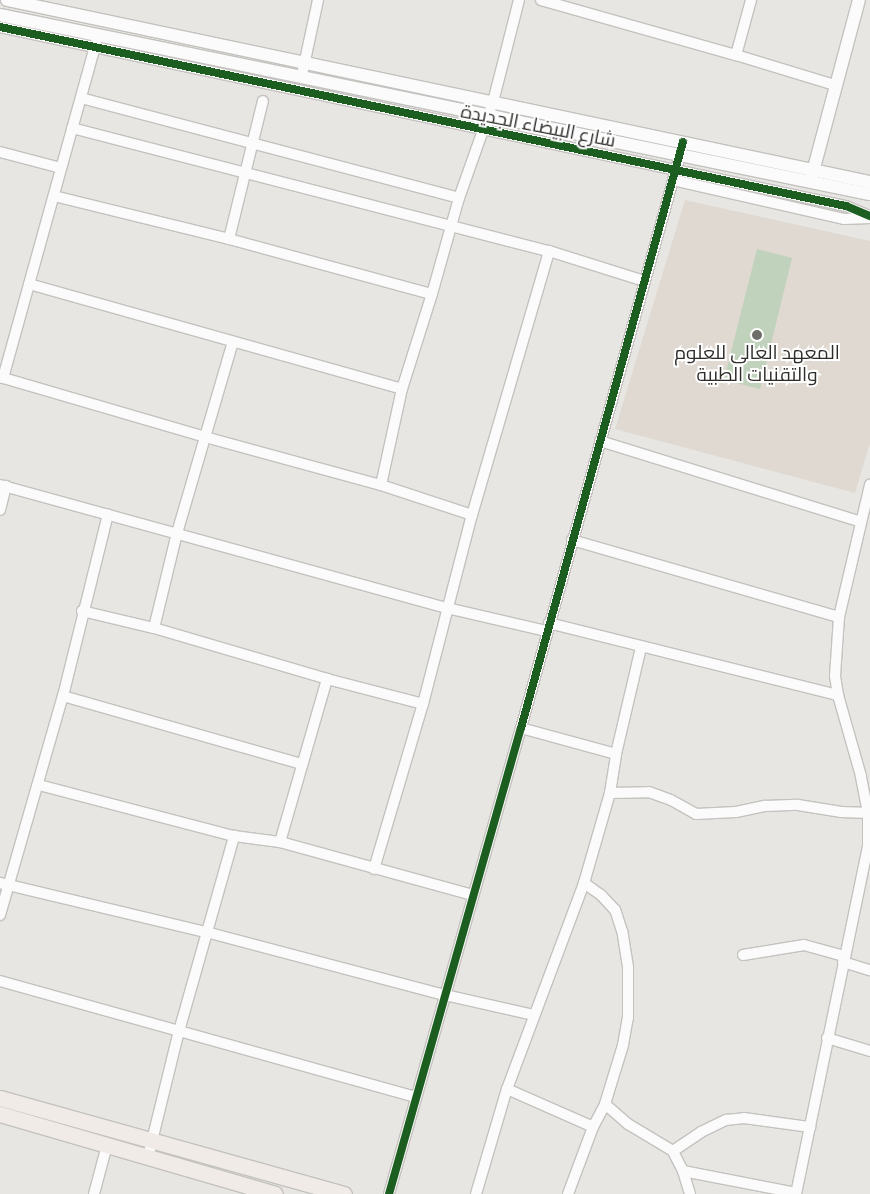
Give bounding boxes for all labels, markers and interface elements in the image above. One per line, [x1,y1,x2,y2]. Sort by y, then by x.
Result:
street label: شارع البيضاء الجديدة [459,101,617,153]
marker: المعهد العالي للعلوم والتقنيات الطبية [751,329,763,341]
place label: المعهد العالي للعلوم والتقنيات الطبية [674,343,840,387]

